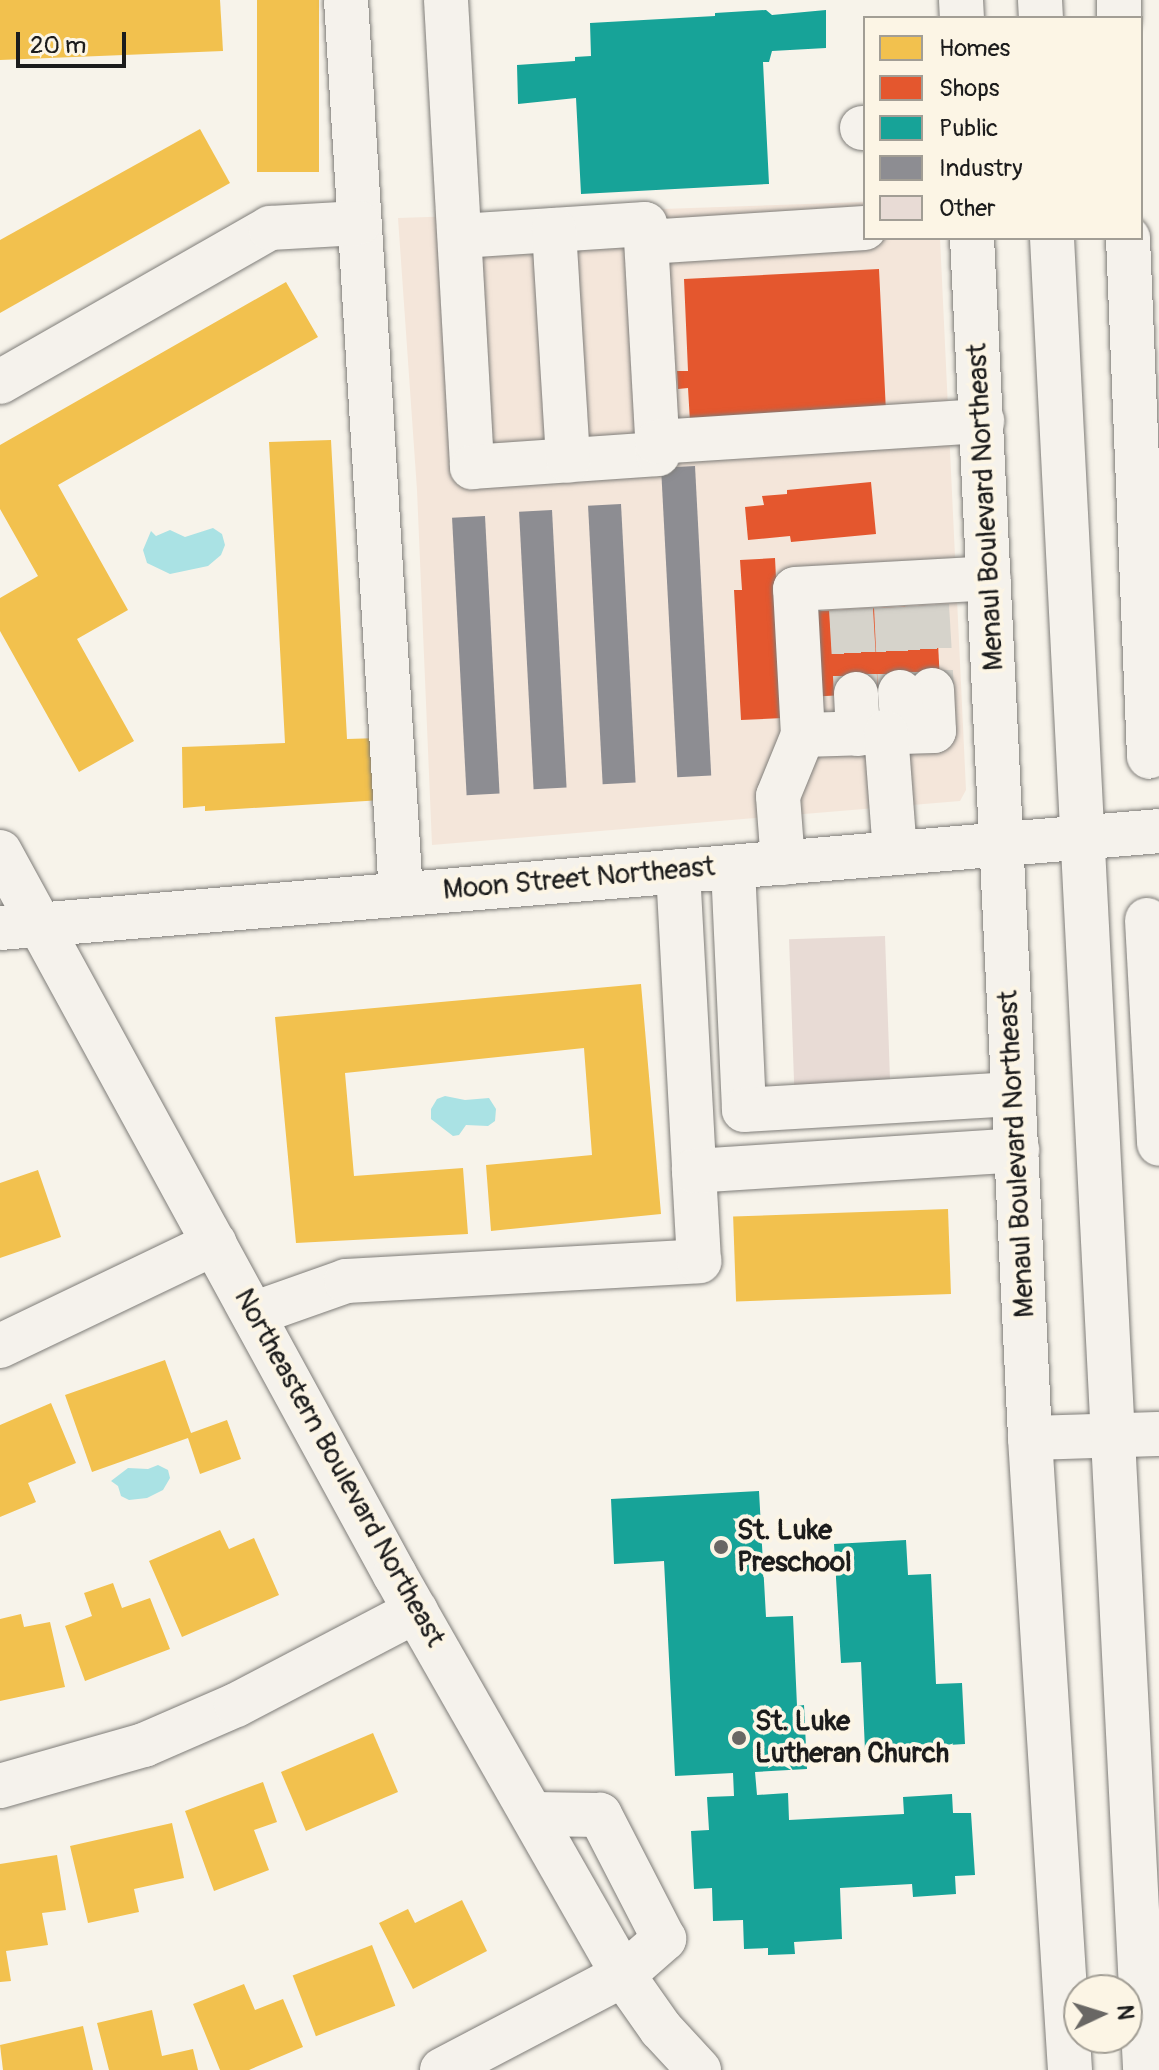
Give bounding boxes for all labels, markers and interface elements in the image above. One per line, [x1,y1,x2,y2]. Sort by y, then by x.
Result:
scale bar [20,16,130,66]
legend [863,16,1143,240]
text: 20 m [30,31,86,60]
text: Homes [939,34,1010,63]
text: Shops [939,74,999,103]
text: Public [939,114,998,143]
text: Industry [939,154,1022,183]
text: Other [939,194,996,223]
street label: Menaul Boulevard Northeast [961,342,1011,672]
street label: Moon Street Northeast [442,850,716,908]
street label: Menaul Boulevard Northeast [992,989,1042,1319]
street label: Northeastern Boulevard Northeast [226,1283,452,1653]
place label: St. Luke Preschool [737,1514,852,1580]
marker: St. Luke Preschool [712,1538,730,1556]
place label: St. Luke Lutheran Church [755,1705,949,1771]
marker: St. Luke Lutheran Church [730,1729,748,1747]
north arrow [1063,1974,1143,2054]
text: N [1110,2004,1139,2021]

